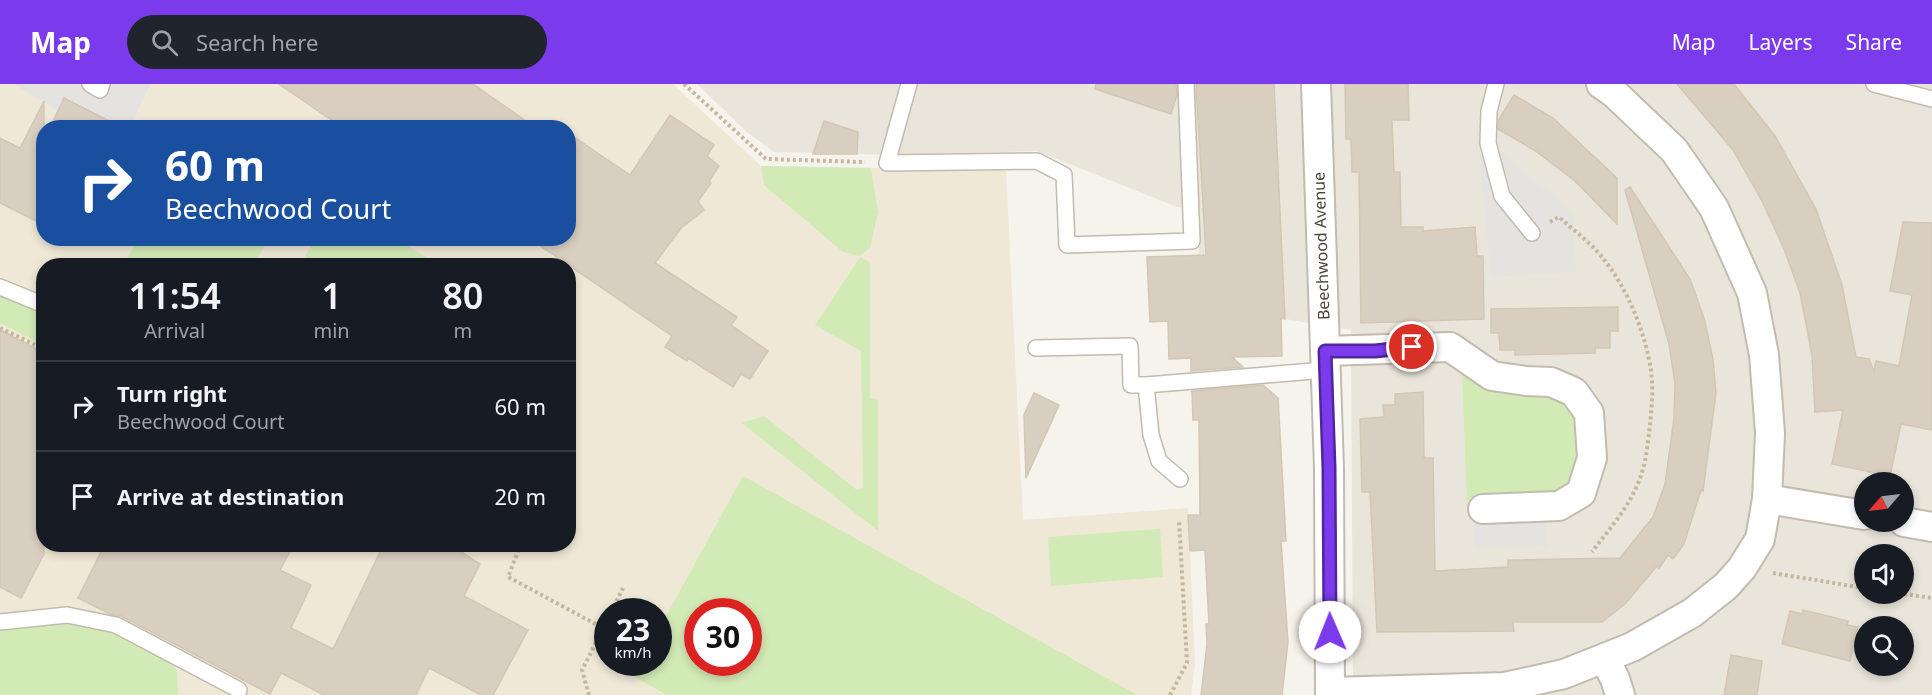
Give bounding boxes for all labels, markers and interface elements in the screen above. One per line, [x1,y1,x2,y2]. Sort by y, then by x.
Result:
search box [127,15,547,69]
text: Map [30,23,91,61]
icon: search [148,26,181,59]
text: Search here [196,27,318,57]
text: Map [1672,28,1716,56]
text: Layers [1749,28,1813,56]
text: Share [1846,28,1902,56]
text: 60 m [165,136,265,193]
icon: right [66,144,144,222]
street label: Beechwood Avenue [1307,172,1335,320]
text: Beechwood Court [165,190,391,227]
text: 11:54 [129,271,221,320]
text: 1 [321,271,342,320]
text: 80 [442,271,483,320]
text: Arrival [144,317,205,344]
text: min [313,317,350,344]
text: m [453,317,472,344]
pin [1386,321,1437,372]
icon: arrive [1395,330,1428,363]
text: Turn right [117,378,227,408]
icon: right [66,390,99,423]
text: 60 m [495,391,546,421]
text: Beechwood Court [117,408,285,435]
north arrow [1854,472,1914,532]
map controls [1854,472,1914,676]
icon: arrive [66,480,99,513]
text: Arrive at destination [117,481,344,511]
text: 20 m [495,481,546,511]
button: sound [1854,544,1914,604]
speed limit sign: 30 [684,598,762,676]
position arrow [1298,600,1362,664]
text: 23 [616,609,650,650]
button: search [1854,616,1914,676]
text: km/h [615,642,651,662]

